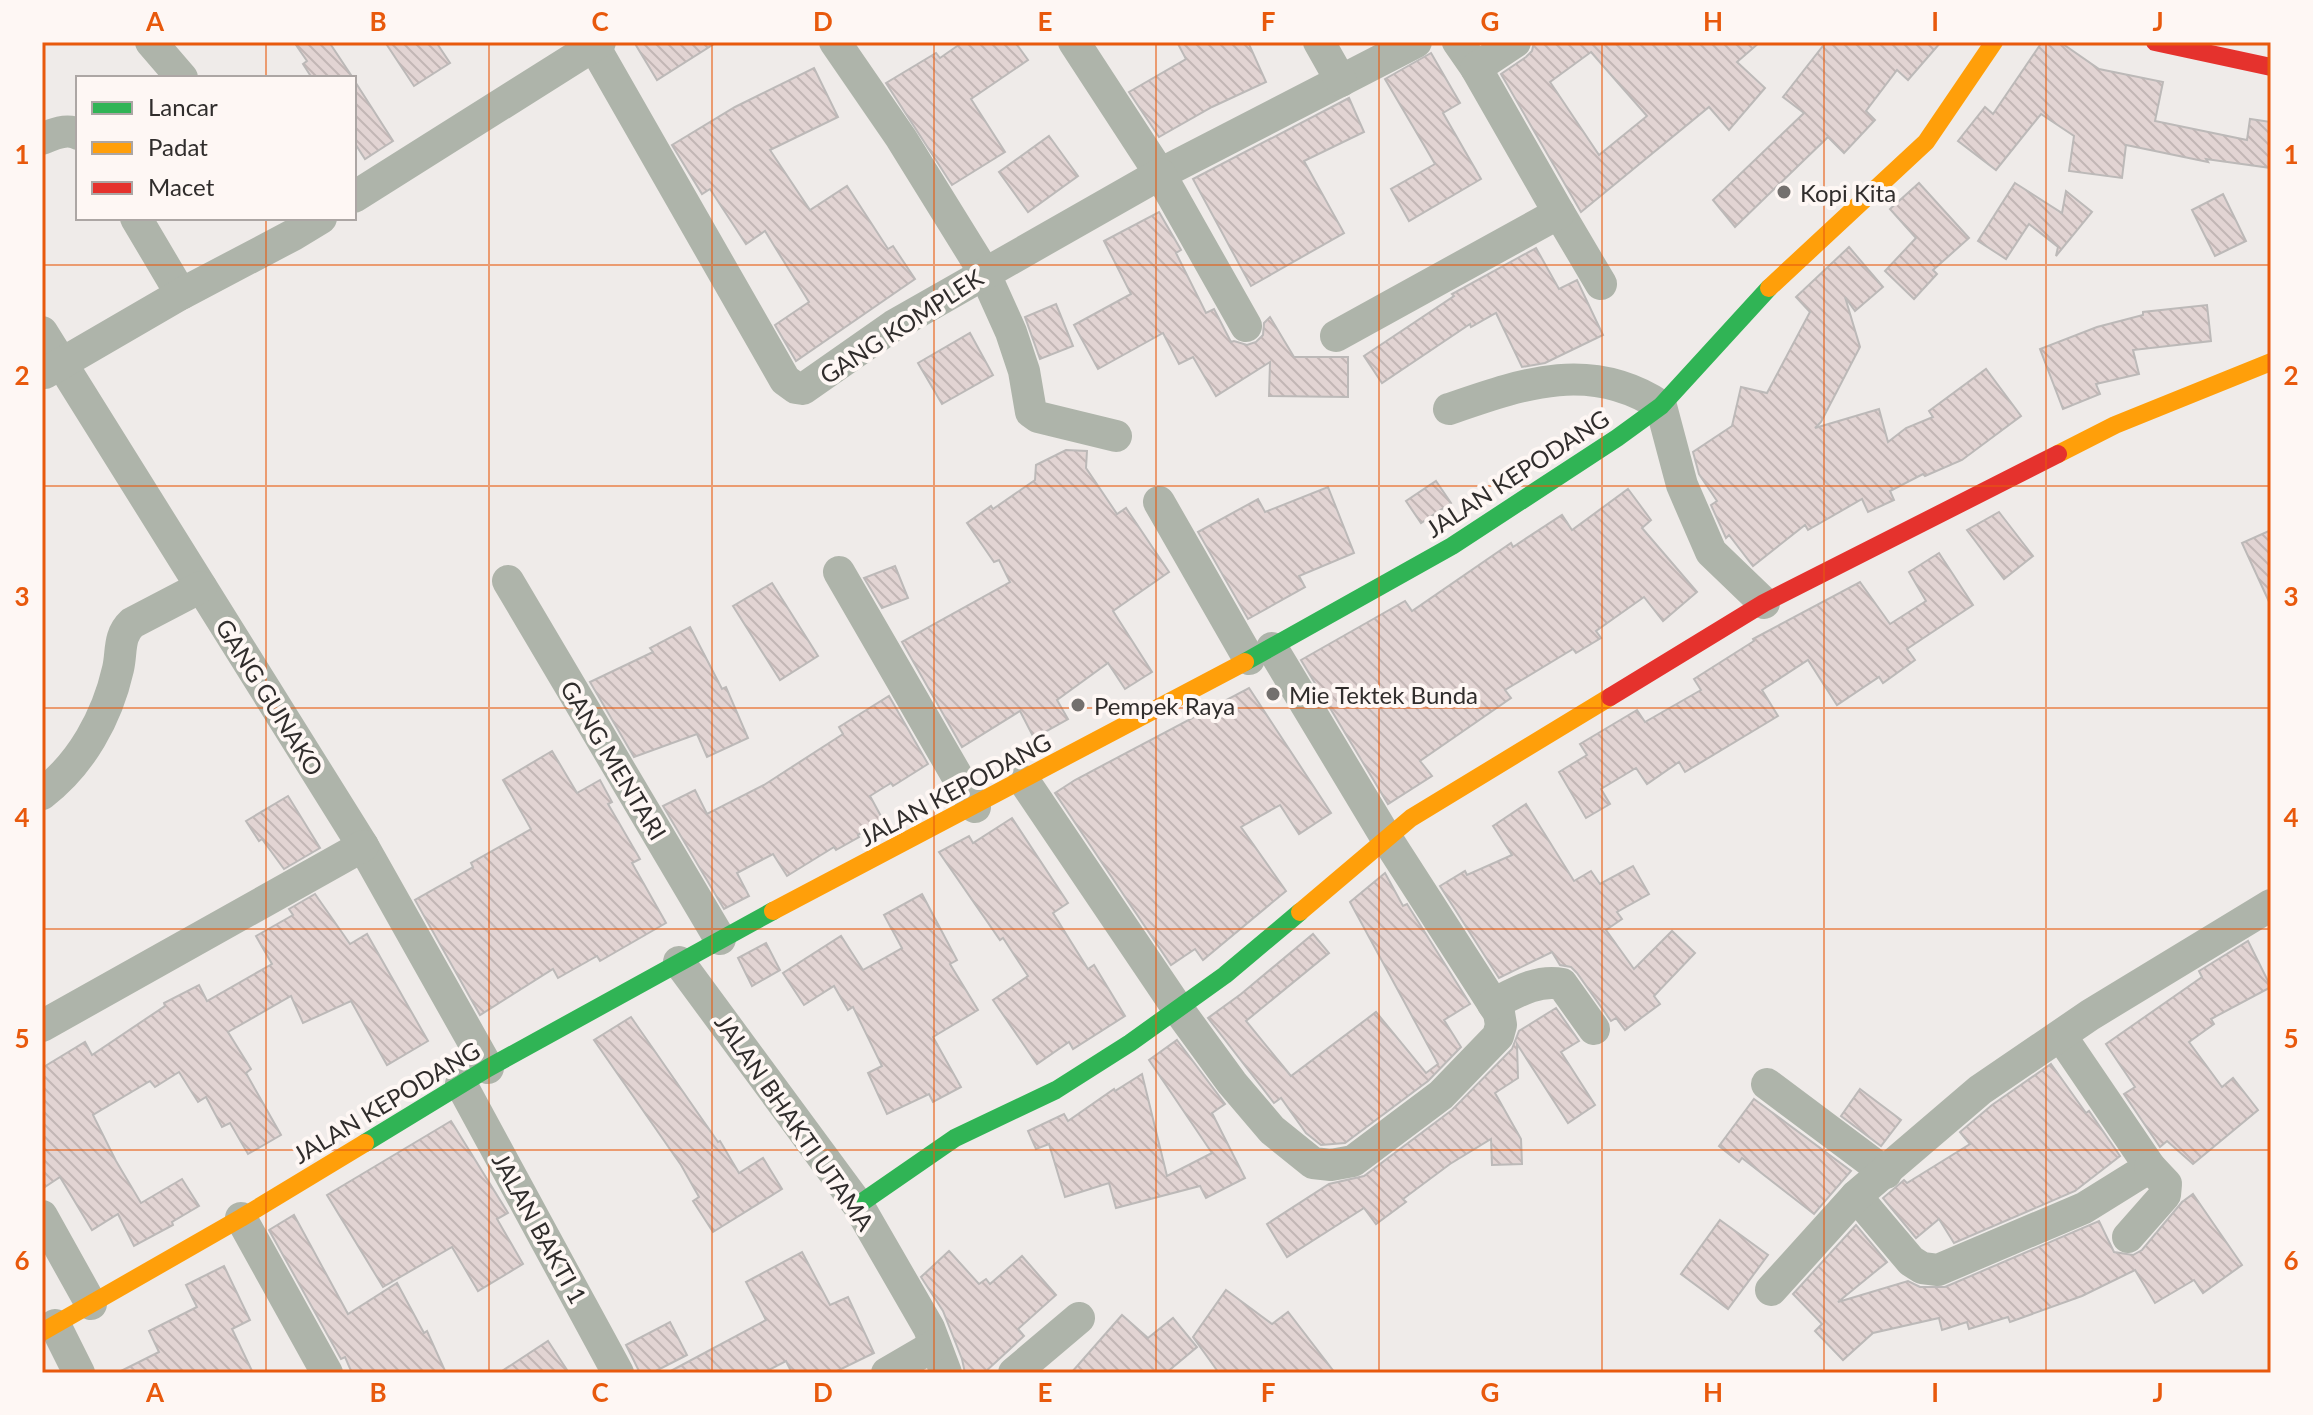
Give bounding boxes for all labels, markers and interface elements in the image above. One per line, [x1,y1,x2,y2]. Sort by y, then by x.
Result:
text: A [145,5,165,37]
text: B [369,5,387,37]
text: C [591,5,609,37]
text: D [813,5,833,37]
text: E [1038,5,1052,37]
text: F [1261,5,1275,37]
text: G [1481,5,1499,37]
text: H [1703,5,1723,37]
text: I [1931,5,1939,37]
text: J [2152,5,2164,37]
legend [76,76,356,220]
text: Lancar [148,92,218,121]
text: Padat [148,132,208,161]
text: 1 [14,138,30,170]
text: 1 [2283,138,2299,170]
text: Macet [148,172,215,201]
place label: Kopi Kita [1800,178,1896,207]
marker: Kopi Kita [1775,183,1793,201]
street label: GANG KOMPLEK [814,262,988,389]
text: 2 [14,359,30,391]
text: 2 [2283,359,2299,391]
street label: JALAN KEPODANG [1420,403,1614,543]
text: 3 [14,580,30,612]
text: 3 [2283,580,2299,612]
street label: GANG GUNAKO [210,613,330,781]
street label: GANG MENTARI [555,675,673,845]
place label: Mie Tektek Bunda [1289,680,1478,709]
marker: Mie Tektek Bunda [1264,685,1282,703]
place label: Pempek Raya [1094,691,1235,720]
marker: Pempek Raya [1069,696,1087,714]
street label: JALAN KEPODANG [854,726,1056,852]
text: 4 [14,801,30,833]
text: 4 [2283,801,2299,833]
street label: JALAN BHAKTI UTAMA [709,1008,881,1236]
text: 5 [14,1022,30,1054]
text: 5 [2283,1022,2299,1054]
street label: JALAN KEPODANG [287,1035,485,1169]
street label: JALAN BAKTI 1 [487,1148,593,1308]
text: 6 [14,1244,30,1276]
text: 6 [2283,1244,2299,1276]
text: A [145,1376,165,1408]
text: B [369,1376,387,1408]
text: C [591,1376,609,1408]
text: D [813,1376,833,1408]
text: E [1038,1376,1052,1408]
text: F [1261,1376,1275,1408]
text: G [1481,1376,1499,1408]
text: H [1703,1376,1723,1408]
text: I [1931,1376,1939,1408]
text: J [2152,1376,2164,1408]

